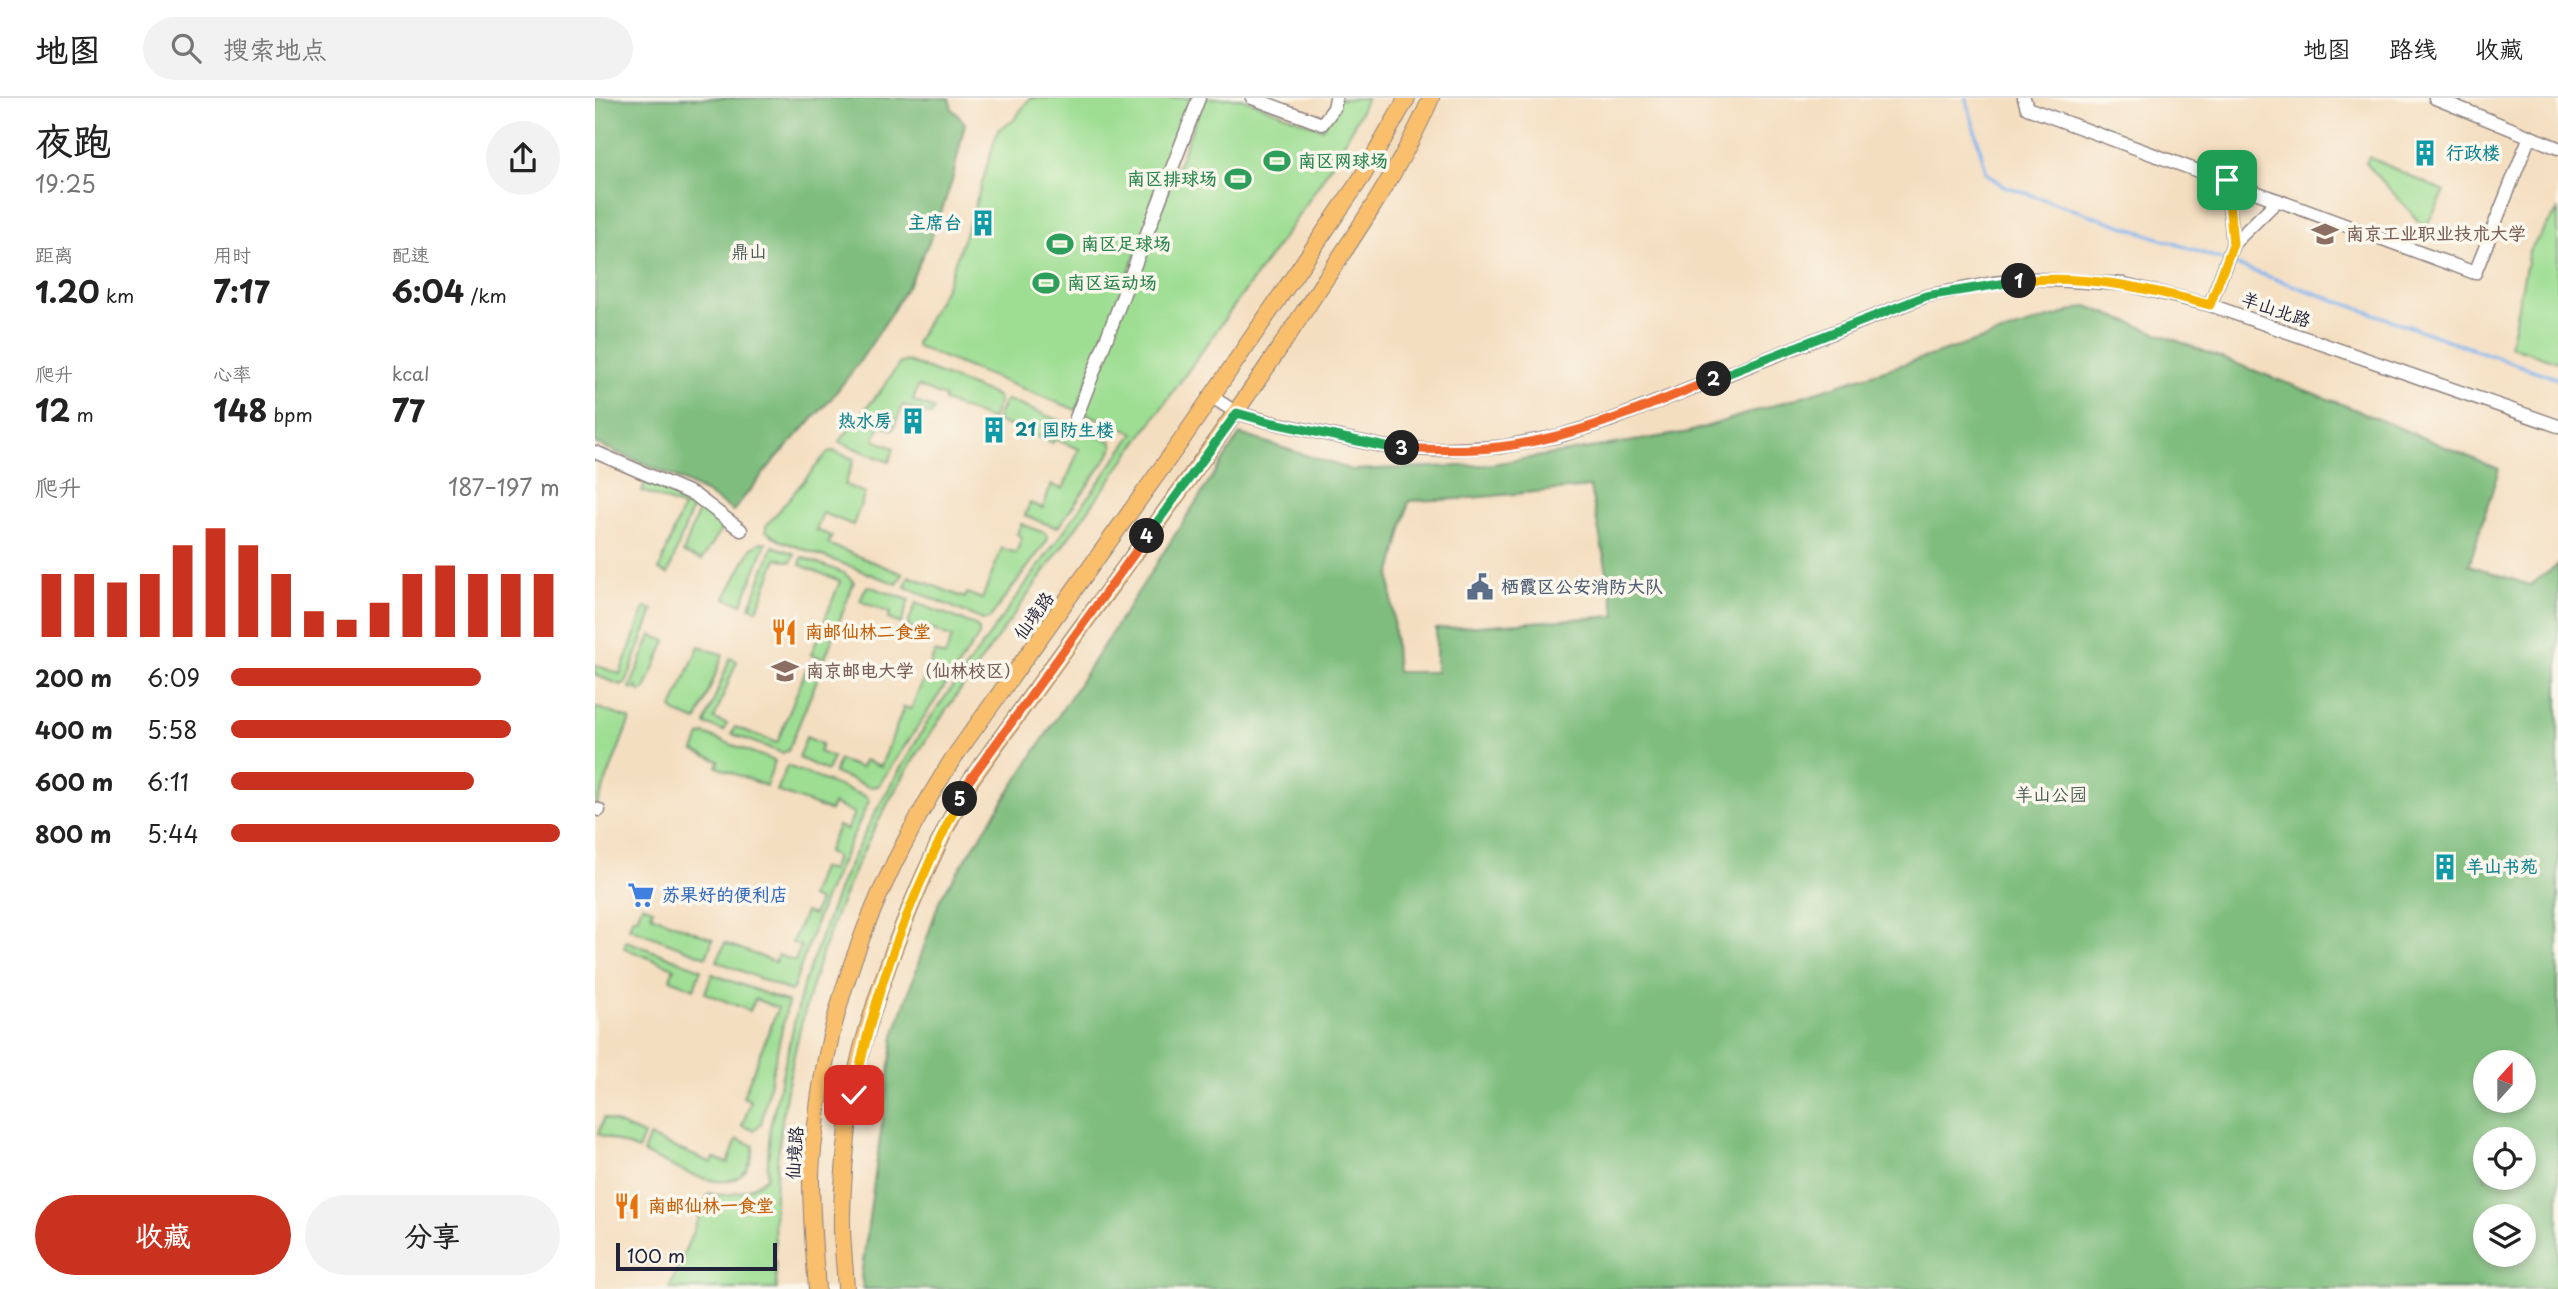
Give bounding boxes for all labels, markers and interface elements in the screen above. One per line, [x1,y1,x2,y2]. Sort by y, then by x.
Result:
search box [143,17,633,80]
text: 地图 [35,23,101,73]
icon: search [167,29,205,67]
text: 搜索地点 [223,29,327,68]
text: 地图 [2303,30,2351,66]
text: 路线 [2389,30,2437,66]
text: 收藏 [2475,30,2523,66]
text: 夜跑 [35,111,111,168]
button: share [486,121,560,195]
building icon: 行政楼 [2410,138,2440,168]
place label: 行政楼 [2446,138,2500,165]
sports icon: 南区网球场 [1262,146,1292,176]
place label: 南区网球场 [1298,146,1388,173]
pin [2197,150,2257,210]
icon: arrive [2208,161,2246,199]
place label: 南区排球场 [1127,164,1217,191]
sports icon: 南区排球场 [1223,164,1253,194]
text: 19:25 [35,166,96,201]
place label: 主席台 [908,208,962,235]
building icon: 主席台 [968,208,998,238]
school or university icon: 南京工业职业技术大学 [2310,219,2340,249]
place label: 南京工业职业技术大学 [2346,219,2526,246]
sports icon: 南区足球场 [1045,229,1075,259]
place label: 南区足球场 [1081,229,1171,256]
park label: 鼎山 [731,237,767,264]
text: 距离 [35,240,73,268]
text: 用时 [213,240,251,268]
text: 配速 [392,240,430,268]
pin: 1 [2001,264,2037,298]
text: 1 [2014,266,2023,294]
text: 1.20 [35,268,100,313]
text: 7:17 [213,268,270,313]
text: 6:04 [392,268,464,313]
sports icon: 南区运动场 [1031,268,1061,298]
place label: 南区运动场 [1067,268,1157,295]
text: km [100,281,134,309]
text: /km [464,281,507,309]
street label: 羊山北路 [2238,284,2315,333]
text: 爬升 [35,359,73,387]
text: 心率 [213,359,251,387]
text: kcal [392,359,430,387]
pin: 2 [1697,362,1731,396]
text: 2 [1707,364,1720,392]
text: 12 [35,387,70,432]
text: 148 [213,387,267,432]
text: 77 [392,387,425,432]
text: m [70,400,94,428]
text: bpm [267,400,313,428]
place label: 热水房 [838,406,892,433]
building icon: 热水房 [898,406,928,436]
building icon: 21 国防生楼 [979,415,1009,445]
place label: 21 国防生楼 [1015,415,1114,442]
pin: 3 [1385,430,1419,466]
text: 3 [1395,433,1408,461]
text: 爬升 [35,469,81,504]
text: 187–197 m [448,469,560,504]
pin: 4 [1129,518,1165,554]
text: 4 [1140,521,1153,549]
public building icon: 栖霞区公安消防大队 [1465,572,1495,602]
place label: 栖霞区公安消防大队 [1501,572,1663,599]
street label: 仙境路 [1006,585,1060,645]
restaurant icon: 南邮仙林二食堂 [769,617,799,647]
place label: 南邮仙林二食堂 [805,617,931,644]
school or university icon: 南京邮电大学（仙林校区） [770,656,800,686]
place label: 南京邮电大学（仙林校区） [806,656,1022,683]
text: 200 m [35,660,112,695]
text: 6:09 [147,660,200,695]
text: 400 m [35,712,113,747]
text: 5:58 [147,712,198,747]
text: 600 m [35,764,113,799]
text: 6:11 [147,764,189,799]
park label: 羊山公园 [2015,780,2087,807]
pin: 5 [943,782,977,816]
text: 5 [953,784,966,812]
text: 800 m [35,816,112,851]
text: 5:44 [147,816,199,851]
building icon: 羊山书苑 [2430,852,2460,882]
place label: 羊山书苑 [2466,852,2538,879]
supermarket icon: 苏果好的便利店 [626,880,656,910]
place label: 苏果好的便利店 [662,880,788,907]
north arrow [2473,1050,2536,1113]
map controls [2473,1050,2536,1267]
pin [824,1065,884,1125]
icon: check [835,1076,873,1114]
street label: 仙境路 [778,1125,809,1181]
button: locate [2473,1127,2536,1190]
restaurant icon: 南邮仙林一食堂 [612,1191,642,1221]
place label: 南邮仙林一食堂 [648,1191,774,1218]
button: 收藏 [35,1195,291,1275]
button: 分享 [305,1195,560,1275]
button: layers [2473,1204,2536,1267]
scale bar [616,1240,777,1272]
text: 100 m [627,1241,685,1269]

